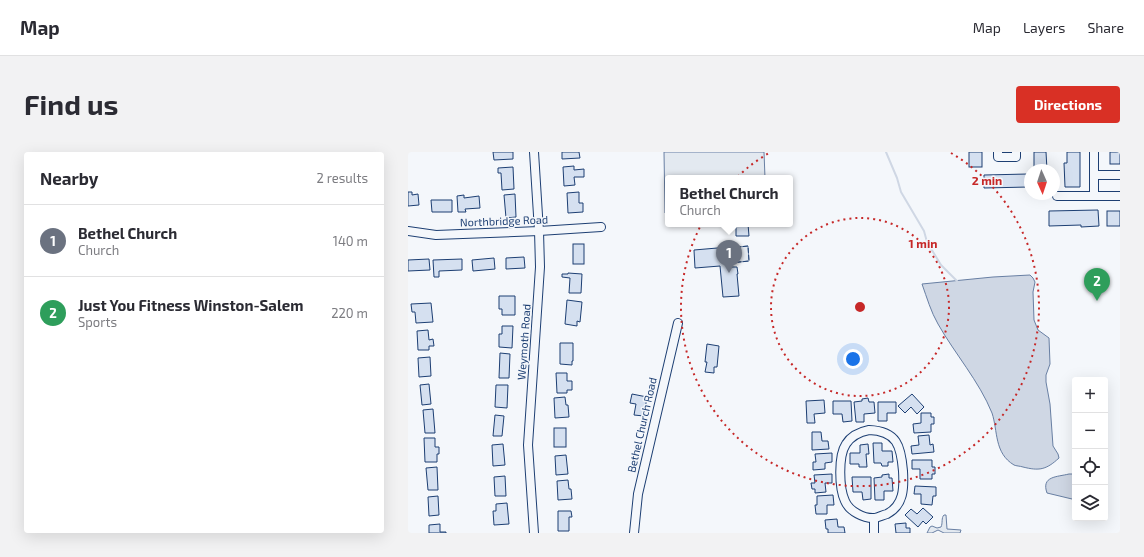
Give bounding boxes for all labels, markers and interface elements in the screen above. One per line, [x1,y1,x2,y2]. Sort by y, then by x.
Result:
text: Map [20,16,60,39]
text: Map [973,19,1001,36]
text: Layers [1023,19,1065,36]
text: Share [1087,19,1124,36]
button: Directions [1016,86,1120,123]
text: Find us [24,87,118,121]
north arrow [1024,164,1060,200]
text: Nearby [40,168,98,188]
text: 2 results [316,170,368,186]
text: 2 min [972,173,1002,187]
popup [665,175,793,227]
text: Bethel Church [679,184,779,202]
text: Church [679,202,721,218]
street label: Northbridge Road [460,212,548,229]
text: Bethel Church [78,224,177,242]
text: 1 [50,233,56,249]
text: 140 m [333,233,368,249]
text: 1 min [909,236,937,250]
pin: 1 [716,240,742,273]
text: Church [78,242,119,258]
pin: 2 [1084,268,1110,301]
text: Just You Fitness Winston-Salem [78,296,304,314]
centre of rings [853,300,867,314]
street label: Weymoth Road [514,304,533,380]
text: 2 [49,305,57,321]
text: 220 m [331,305,368,321]
text: Sports [78,314,117,330]
your location [843,349,863,369]
street label: Bethel Church Road [624,376,659,474]
map controls [1072,377,1108,521]
button: + [1072,377,1108,413]
button: − [1072,413,1108,449]
button: locate [1072,449,1108,485]
button: layers [1072,485,1108,521]

